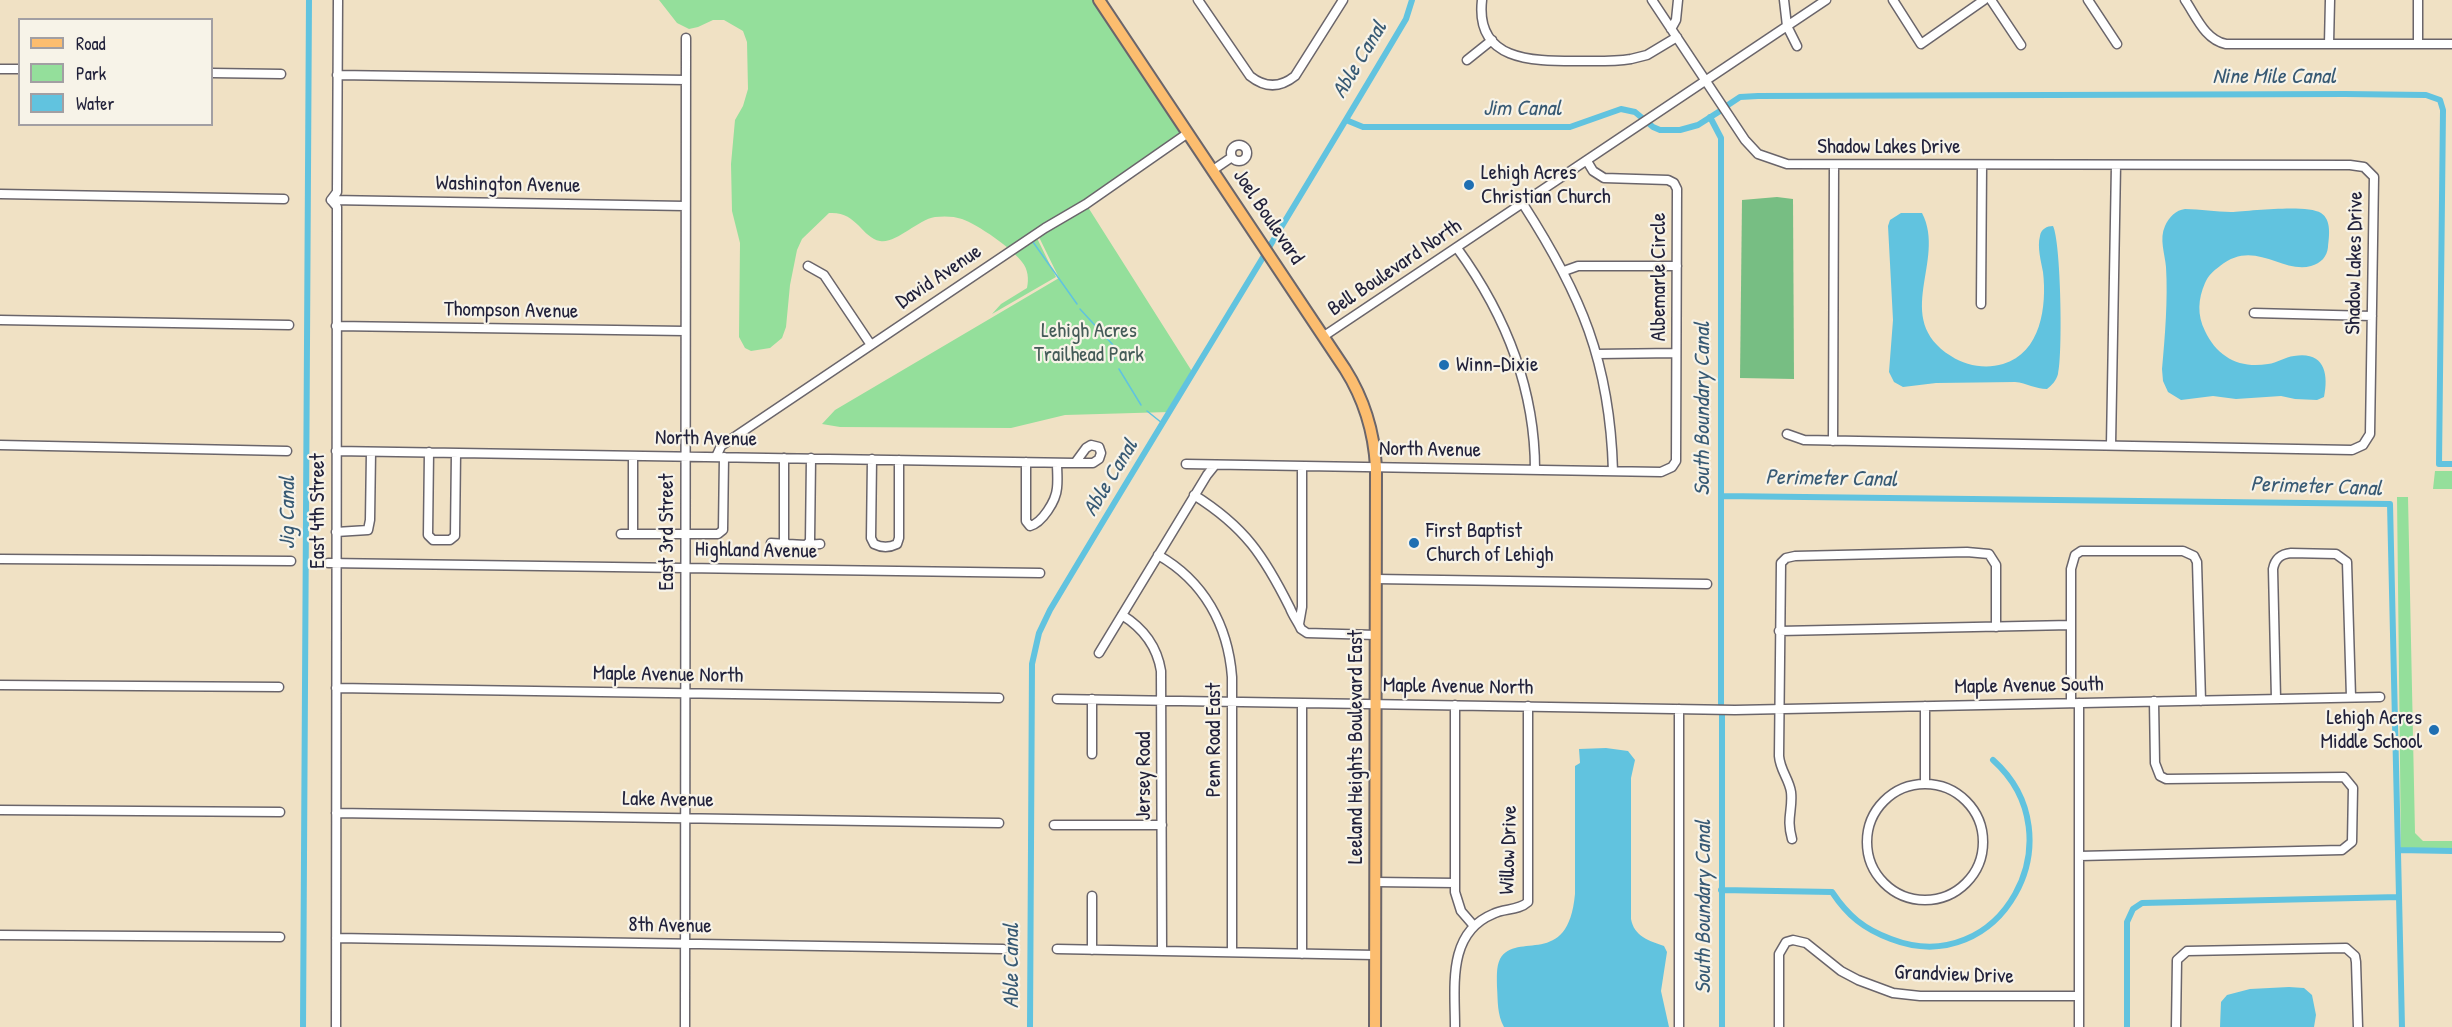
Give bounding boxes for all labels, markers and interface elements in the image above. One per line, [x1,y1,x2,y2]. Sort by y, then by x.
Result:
water label: Able Canal [1327,17,1393,103]
legend [18,18,213,126]
text: Road [76,31,106,56]
text: Park [76,61,106,86]
water label: Nine Mile Canal [2212,64,2336,90]
text: Water [76,91,114,116]
water label: Jim Canal [1483,96,1561,122]
street label: Shadow Lakes Drive [1817,134,1961,160]
place label: Lehigh Acres Christian Church [1481,160,1610,210]
street label: Joel Boulevard [1227,165,1309,269]
street label: Washington Avenue [435,171,581,199]
marker: Lehigh Acres Christian Church [1462,178,1476,192]
street label: Shadow Lakes Drive [2341,191,2369,335]
street label: Albemarle Circle [1646,213,1672,341]
street label: Bell Boulevard North [1323,214,1467,322]
street label: David Avenue [892,239,986,315]
street label: Thompson Avenue [444,297,578,325]
park label: Lehigh Acres Trailhead Park [1034,318,1144,368]
water label: South Boundary Canal [1690,322,1716,496]
place label: Winn-Dixie [1456,352,1538,378]
marker: Winn-Dixie [1437,358,1451,372]
street label: North Avenue [655,426,757,452]
water label: Able Canal [1078,435,1144,521]
street label: North Avenue [1379,437,1481,463]
street label: East 4th Street [305,453,331,569]
water label: Perimeter Canal [1765,465,1897,493]
water label: Perimeter Canal [2250,472,2382,502]
street label: East 3rd Street [654,473,680,591]
water label: Jig Canal [275,476,301,550]
place label: First Baptist Church of Lehigh [1426,518,1553,568]
marker: First Baptist Church of Lehigh [1407,536,1421,550]
street label: Highland Avenue [695,537,817,565]
street label: Leeland Heights Boulevard East [1343,630,1369,864]
street label: Maple Avenue North [593,661,743,689]
street label: Maple Avenue South [1954,672,2104,700]
street label: Maple Avenue North [1383,673,1533,701]
street label: Penn Road East [1201,683,1227,797]
place label: Lehigh Acres Middle School [2321,705,2422,755]
marker: Lehigh Acres Middle School [2427,723,2441,737]
street label: Jersey Road [1131,732,1157,820]
street label: Lake Avenue [622,787,714,813]
street label: Willow Drive [1495,805,1523,895]
water label: South Boundary Canal [1691,820,1717,994]
street label: 8th Avenue [628,913,712,939]
water label: Able Canal [999,924,1025,1008]
street label: Grandview Drive [1894,960,2014,990]

